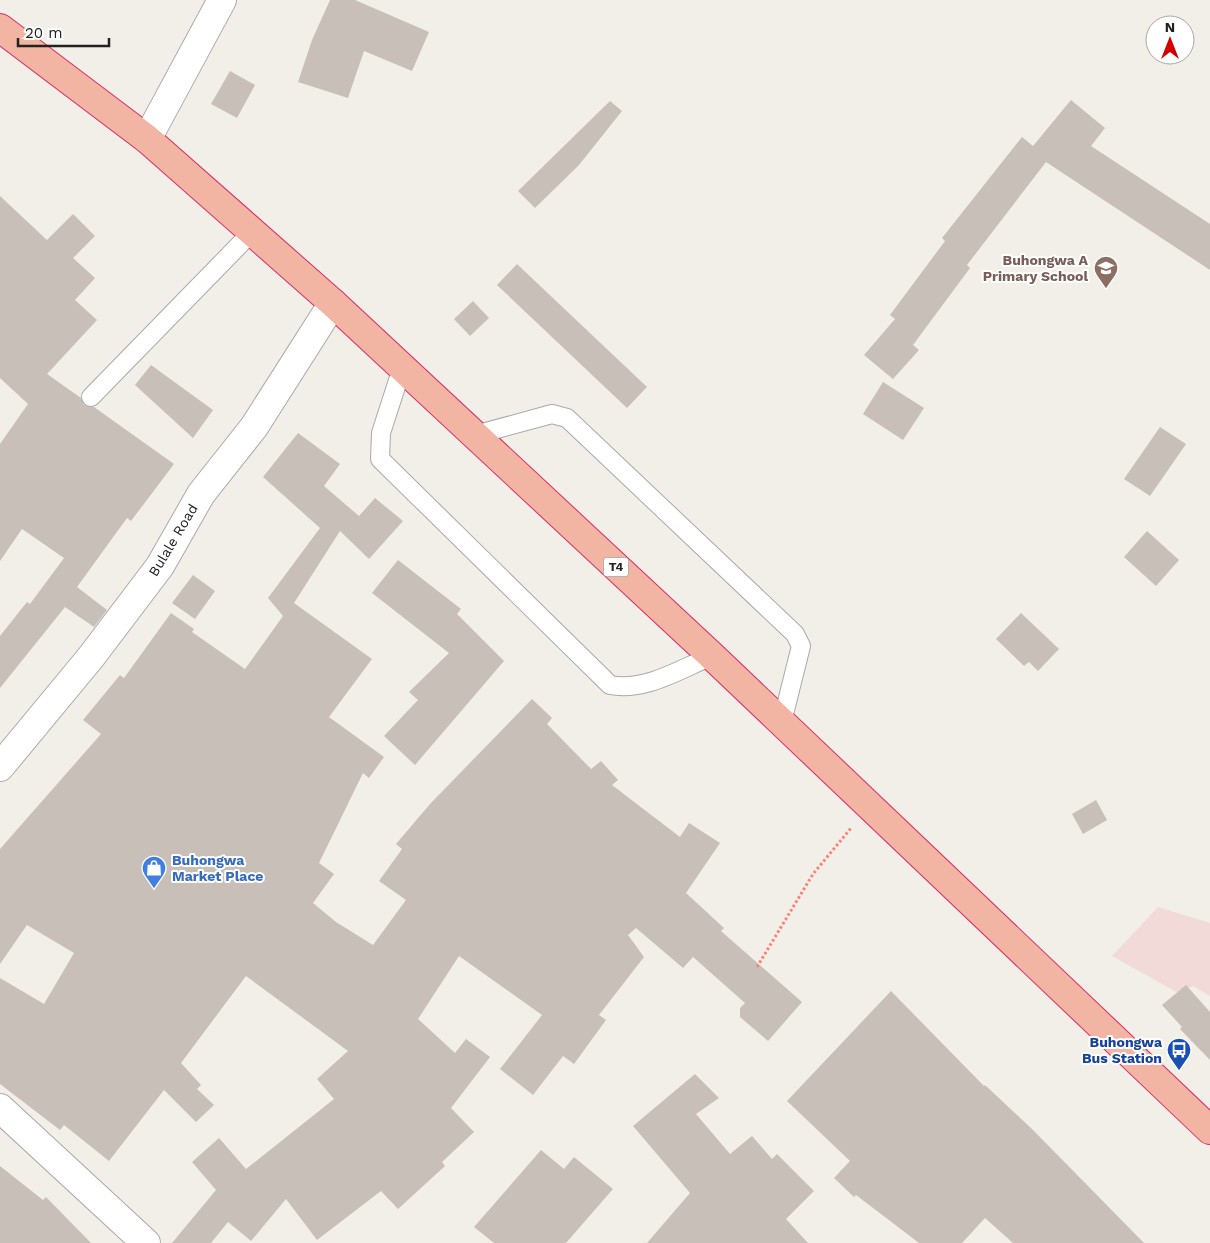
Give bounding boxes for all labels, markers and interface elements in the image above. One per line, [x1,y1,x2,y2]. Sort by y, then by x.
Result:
scale bar [18,15,109,47]
north arrow [1145,15,1195,65]
text: N [1165,19,1175,35]
text: 20 m [25,24,63,42]
place label: Buhongwa A Primary School [983,252,1089,284]
school or university icon: Buhongwa A Primary School [1093,255,1119,289]
street label: Bulale Road [145,501,201,579]
road number: T4 [604,558,628,576]
place label: Buhongwa Market Place [172,852,263,884]
shop icon: Buhongwa Market Place [141,855,167,889]
place label: Buhongwa Bus Station [1082,1034,1163,1066]
bus stop icon: Buhongwa Bus Station [1166,1037,1192,1071]

